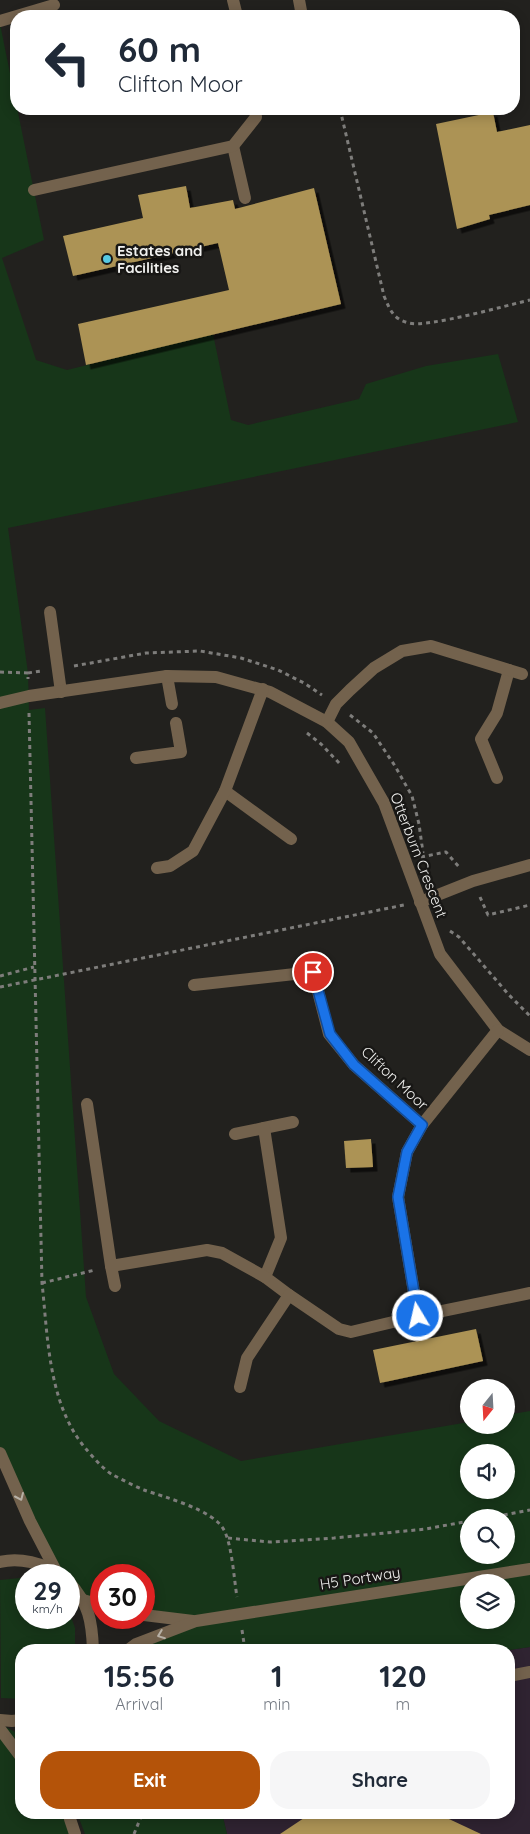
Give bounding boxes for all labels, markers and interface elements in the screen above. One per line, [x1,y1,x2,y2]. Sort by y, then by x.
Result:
text: 60 m [118,27,201,71]
icon: left [35,30,100,95]
text: Clifton Moor [118,70,243,98]
place label: Estates and Facilities [117,241,203,277]
marker: Estates and Facilities [101,253,113,265]
street label: Otterburn Crescent [386,790,452,920]
pin [292,951,334,993]
icon: arrive [299,958,327,986]
street label: Clifton Moor [357,1042,433,1114]
position arrow [391,1289,443,1341]
north arrow [460,1379,515,1434]
map controls [460,1379,515,1629]
button: sound [460,1444,515,1499]
one-way arrow [13,1492,24,1501]
button: search [460,1509,515,1564]
street label: H5 Portway [318,1562,402,1594]
speed limit sign: 30 [90,1564,155,1629]
button: layers [460,1574,515,1629]
text: 29 [33,1575,62,1606]
text: km/h [32,1601,63,1616]
one-way arrow [157,1629,166,1639]
text: 15:56 [104,1657,175,1695]
text: 1 [271,1657,283,1695]
text: 120 [379,1657,426,1695]
text: Arrival [115,1694,163,1714]
text: min [263,1694,291,1714]
text: m [395,1694,410,1714]
button: Exit [40,1751,260,1809]
button: Share [270,1751,490,1809]

